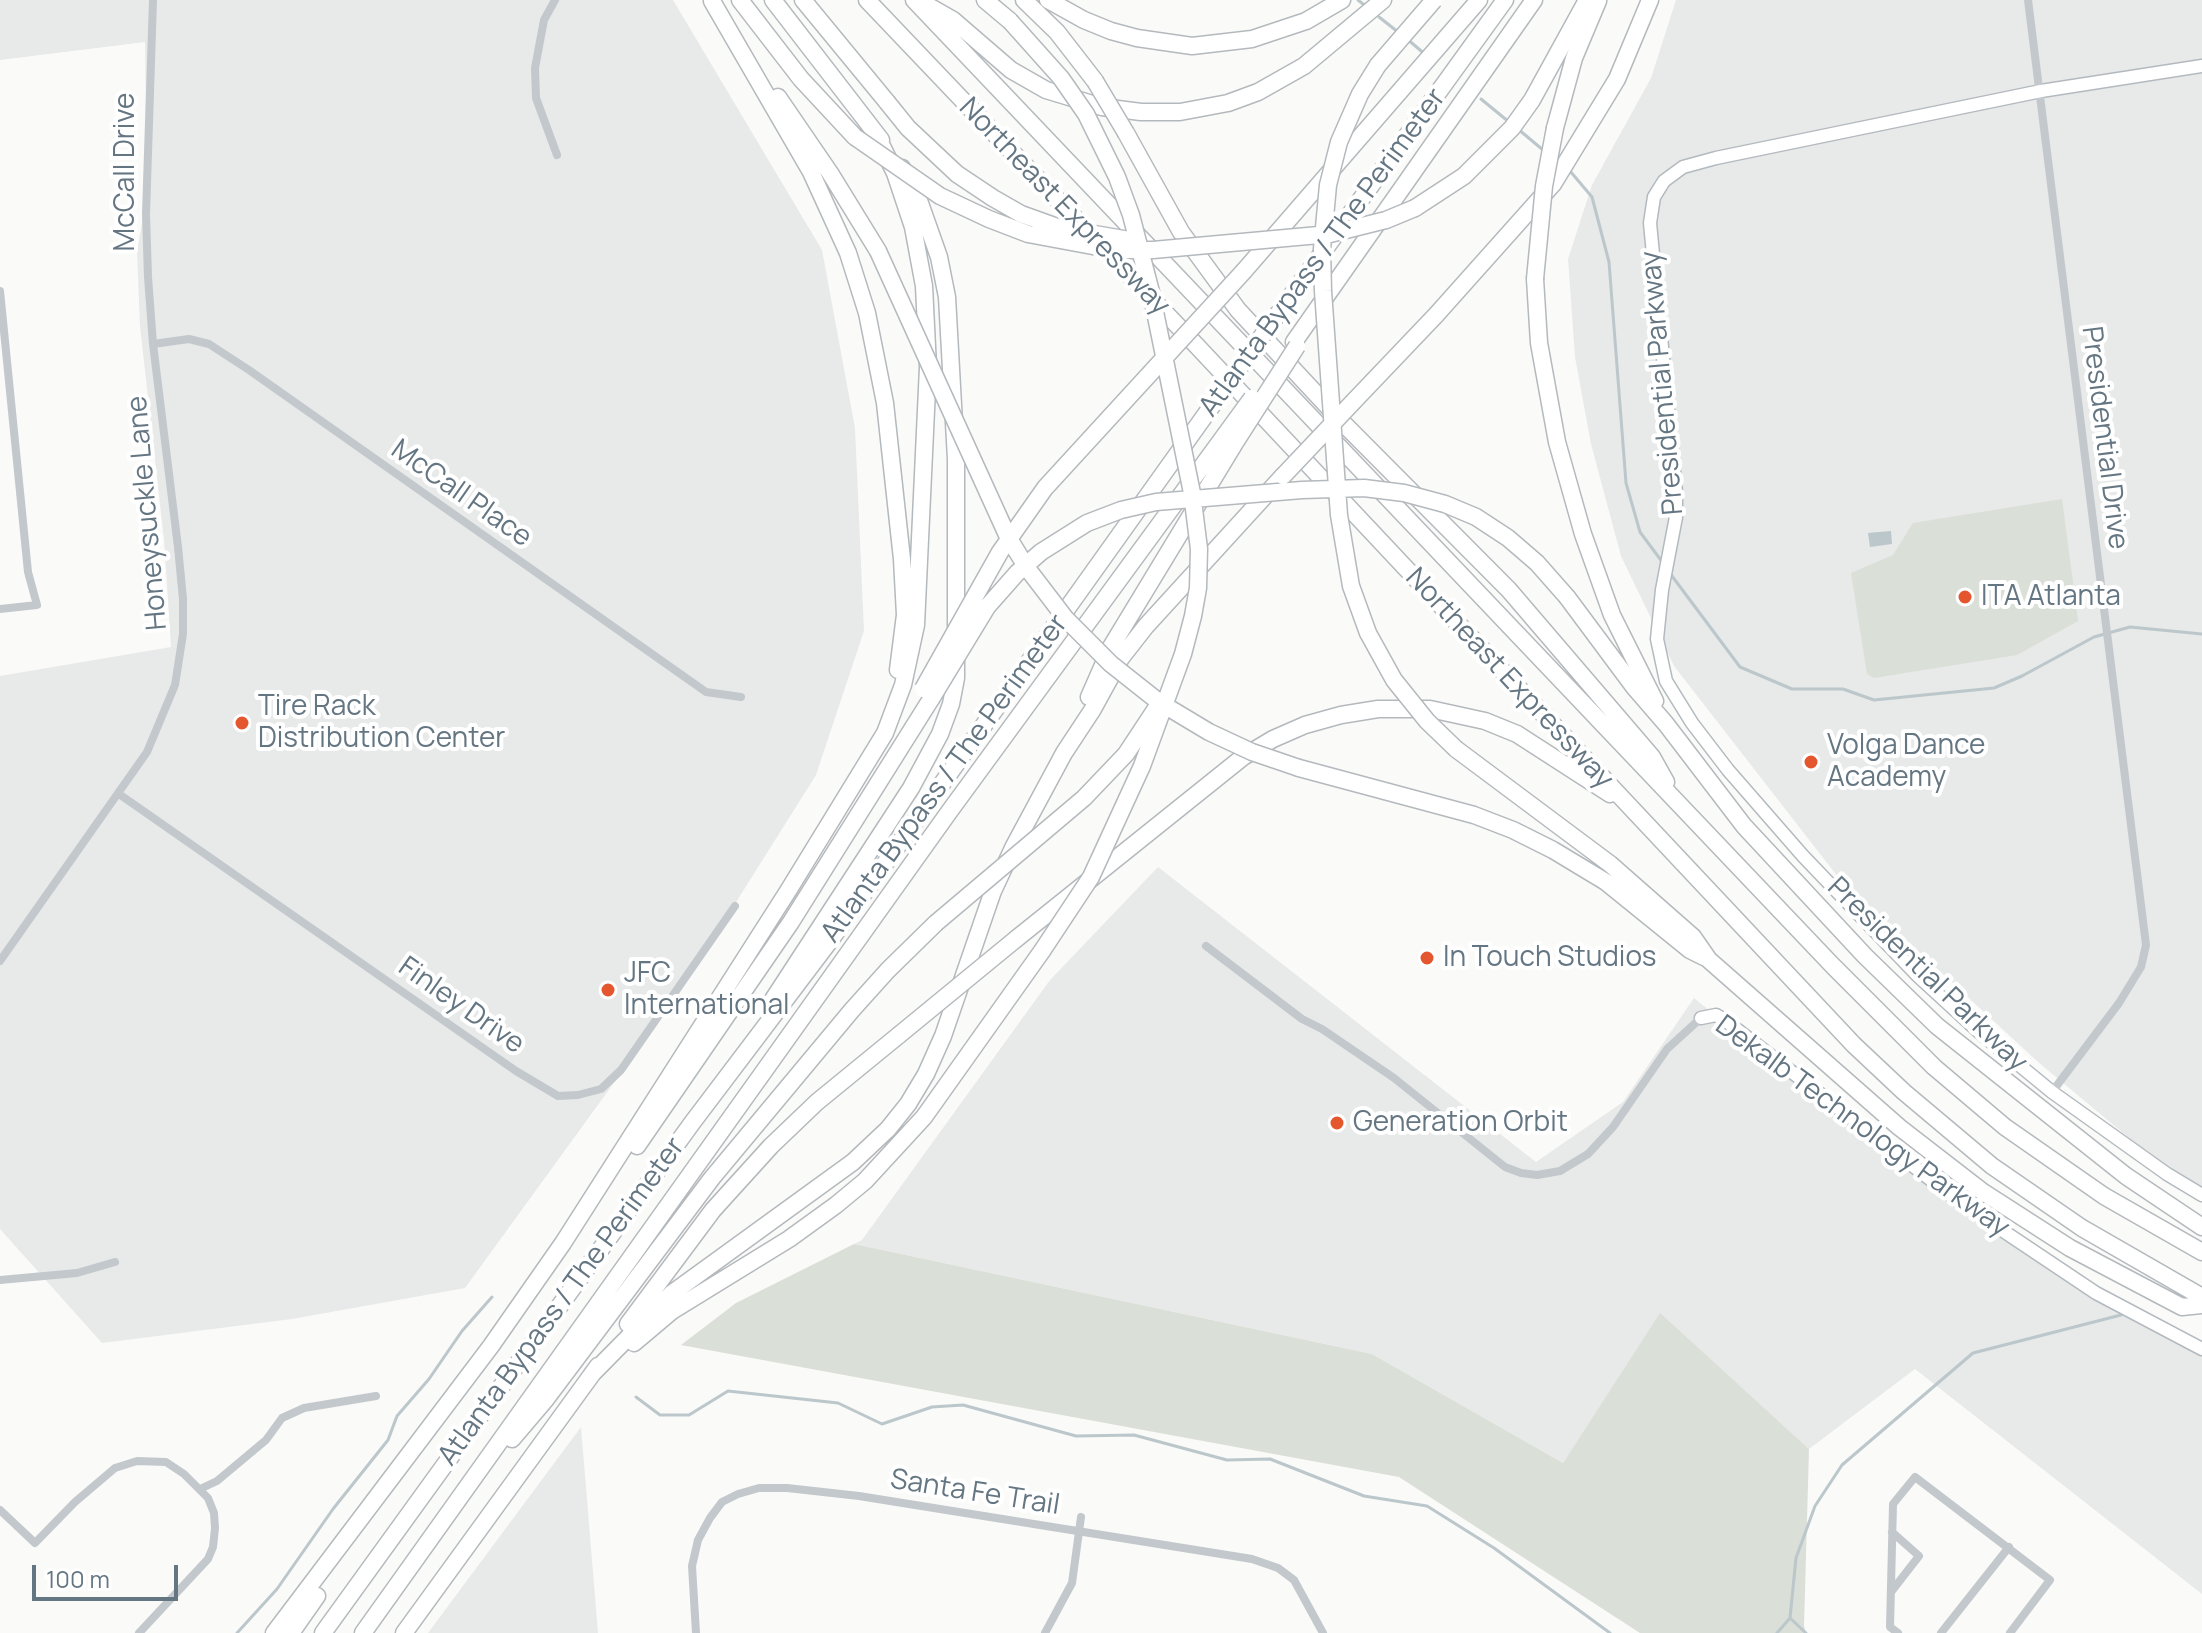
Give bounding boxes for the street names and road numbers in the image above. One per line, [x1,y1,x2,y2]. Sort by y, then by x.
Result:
street label: Atlanta Bypass / The Perimeter [1193,82,1453,424]
street label: Northeast Expressway [951,91,1177,323]
street label: McCall Drive [109,93,143,251]
street label: Presidential Parkway [1635,250,1691,516]
street label: Presidential Drive [2074,325,2134,551]
street label: Honeysuckle Lane [121,394,175,632]
street label: McCall Place [384,433,538,555]
street label: Northeast Expressway [1398,562,1620,796]
street label: Atlanta Bypass / The Perimeter [815,608,1075,950]
street label: Presidential Parkway [1820,871,2034,1079]
street label: Finley Drive [392,950,530,1062]
street label: Dekalb Technology Parkway [1708,1009,2016,1245]
street label: Atlanta Bypass / The Perimeter [432,1131,692,1473]
street label: Santa Fe Trail [888,1463,1062,1523]

